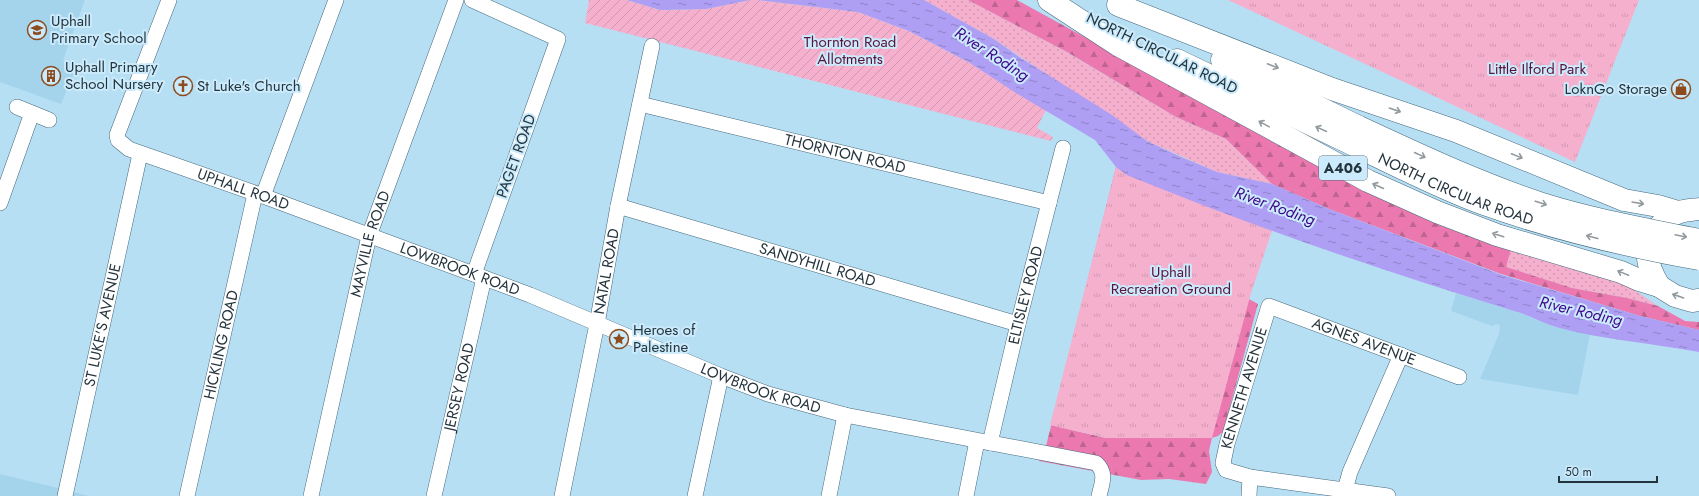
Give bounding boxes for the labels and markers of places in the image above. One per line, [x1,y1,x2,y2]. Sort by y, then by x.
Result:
place label: Uphall Primary School [51,10,147,49]
school or university icon: Uphall Primary School [26,19,48,41]
place label: Uphall Primary School Nursery [65,56,164,95]
building icon: Uphall Primary School Nursery [40,65,62,87]
church icon: St Luke's Church [172,75,194,97]
place label: St Luke's Church [197,75,301,97]
place label: LoknGo Storage [1565,78,1667,100]
shop icon: LoknGo Storage [1670,78,1692,100]
place label: Heroes of Palestine [633,319,696,358]
place icon: Heroes of Palestine [608,328,630,350]

